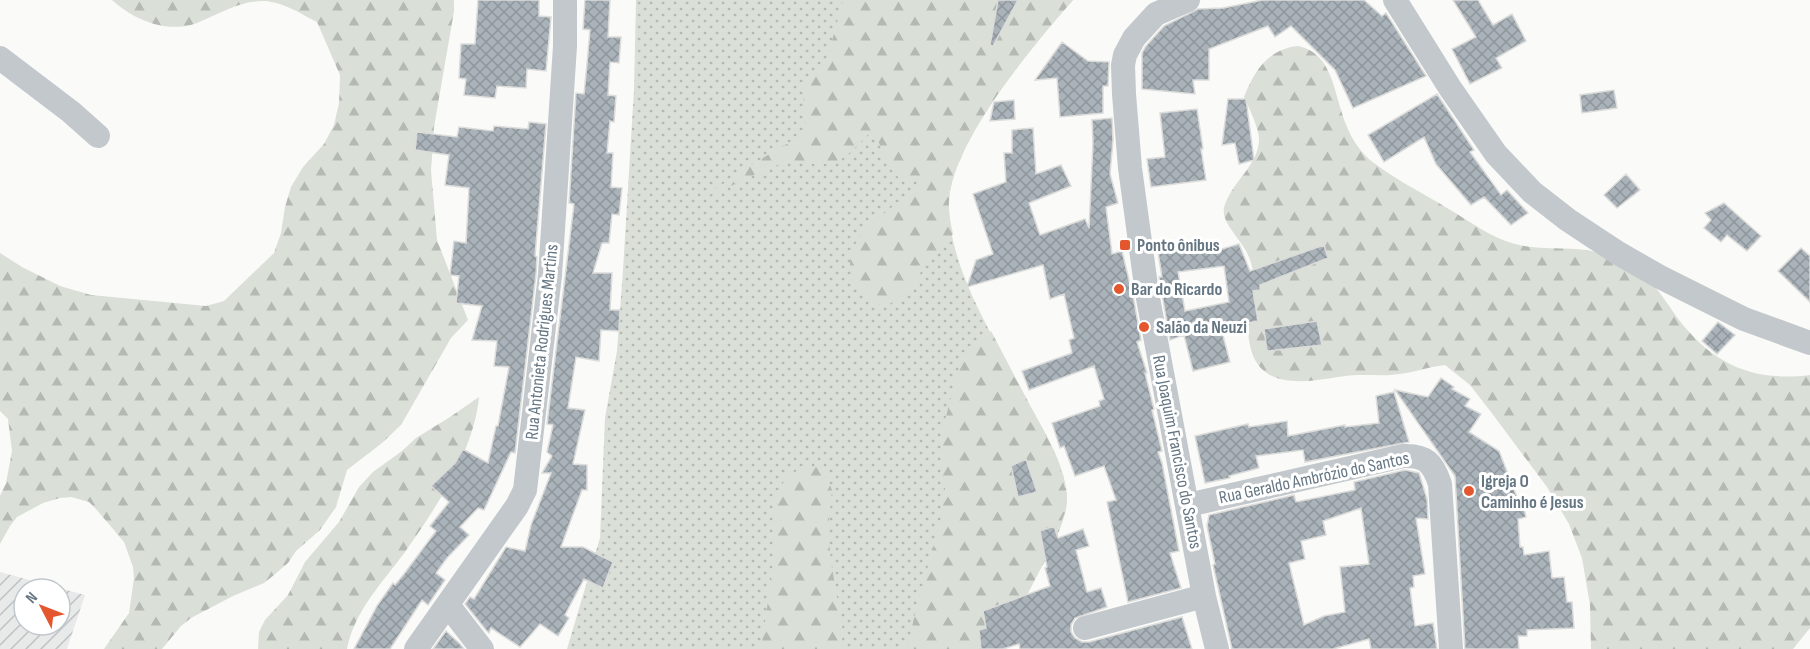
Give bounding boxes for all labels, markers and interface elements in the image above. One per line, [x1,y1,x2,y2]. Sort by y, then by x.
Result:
place label: Ponto ônibus [1137,235,1220,256]
marker: Ponto ônibus [1118,238,1132,252]
street label: Rua Antonieta Rodrigues Martins [521,243,563,441]
place label: Bar do Ricardo [1131,279,1222,300]
marker: Bar do Ricardo [1112,282,1126,296]
place label: Salão da Neuzi [1156,317,1247,338]
marker: Salão da Neuzi [1137,320,1151,334]
street label: Rua Joaquim Francisco do Santos [1148,353,1206,551]
street label: Rua Geraldo Ambrózio do Santos [1217,448,1411,508]
place label: Igreja O Caminho é Jesus [1481,471,1584,513]
marker: Igreja O Caminho é Jesus [1462,484,1476,498]
north arrow [12,577,72,637]
text: N [22,588,42,607]

